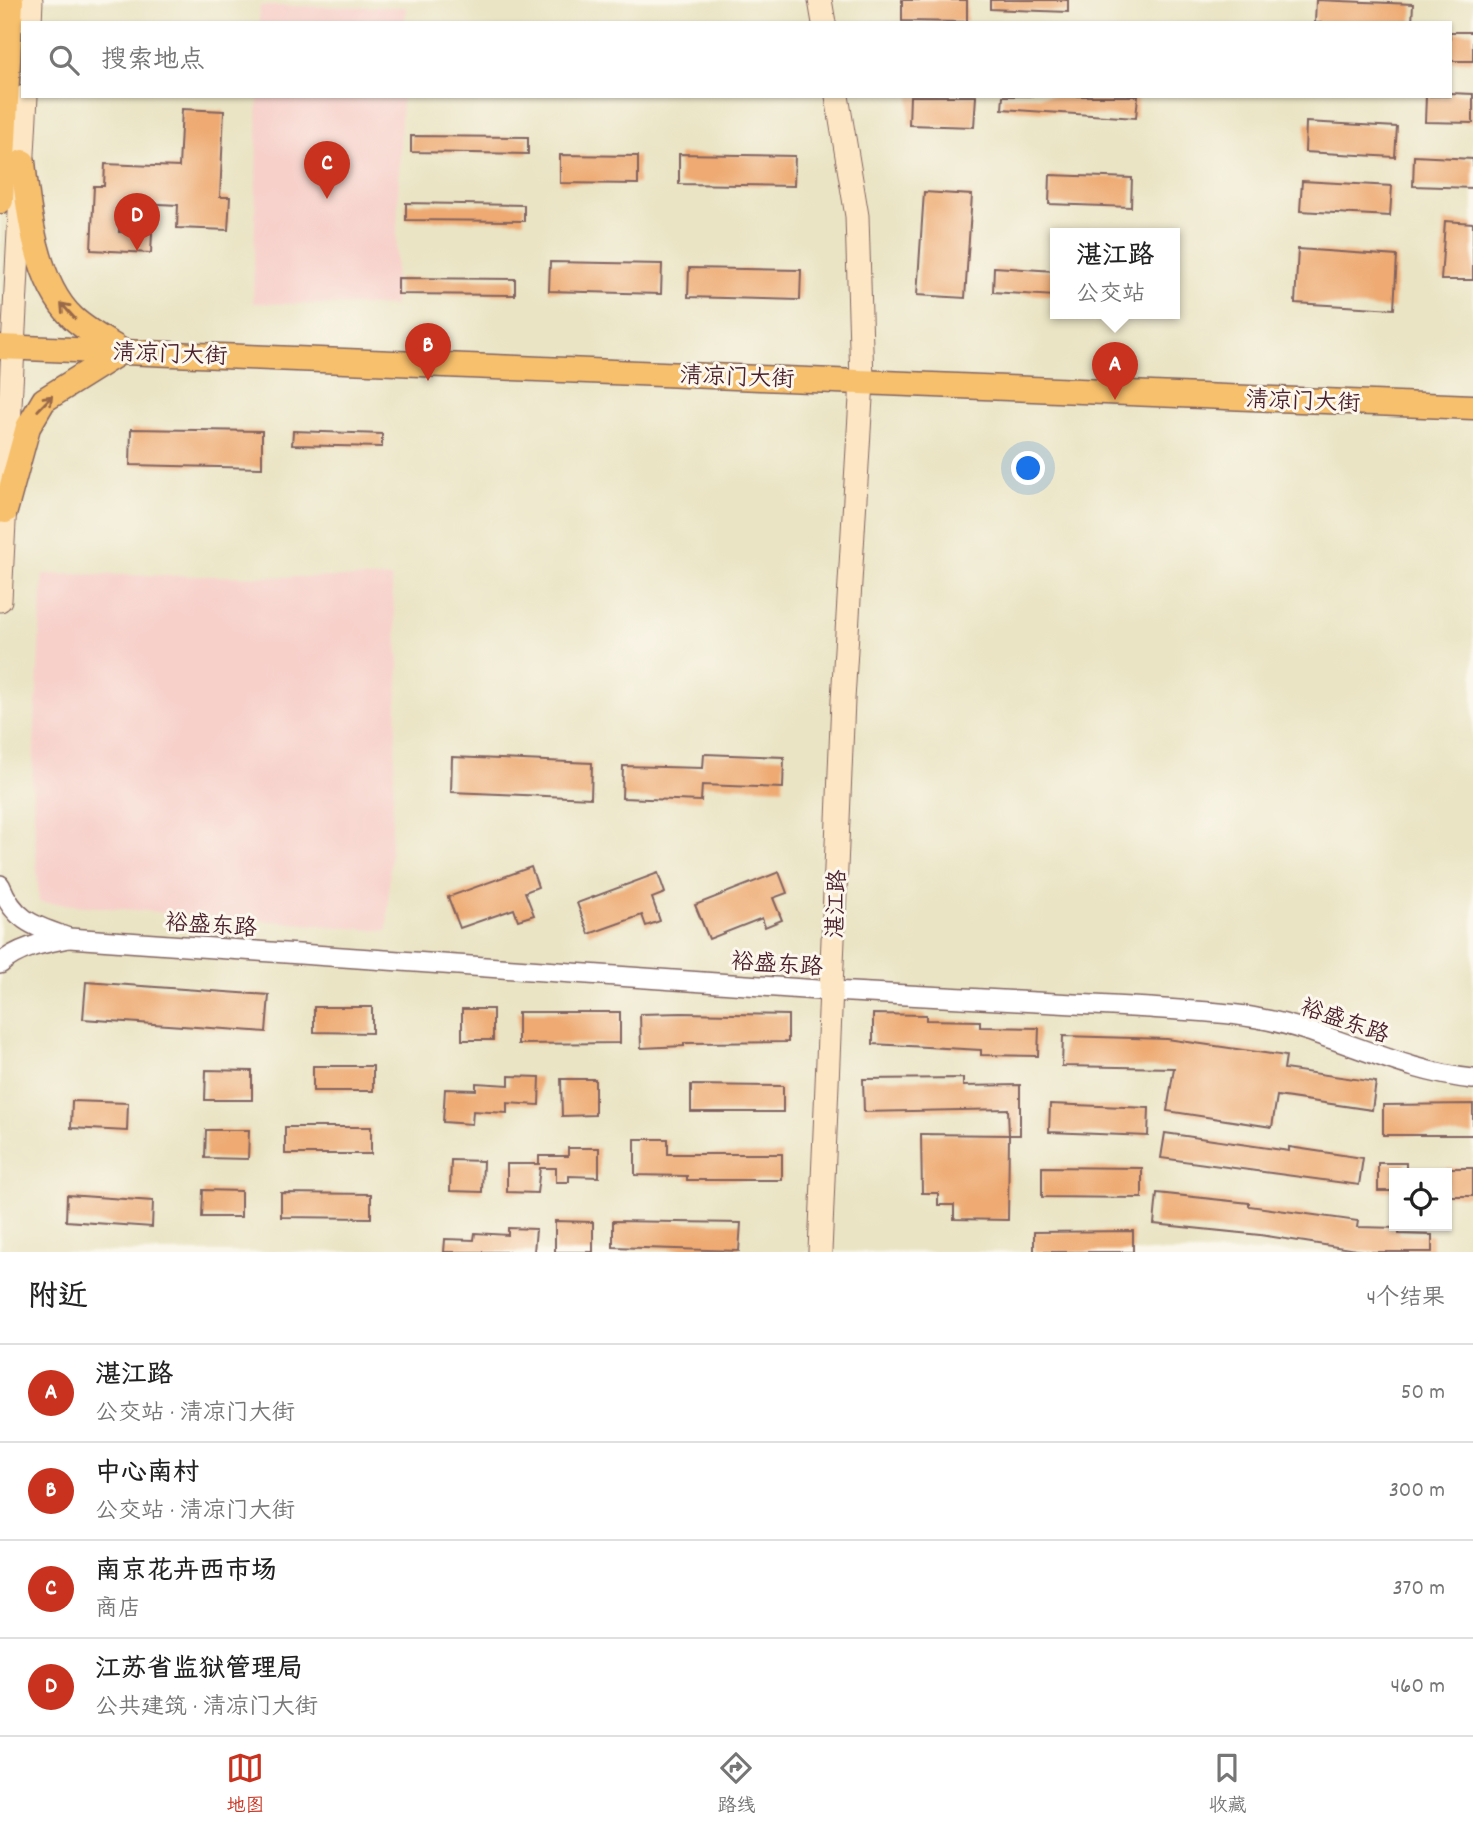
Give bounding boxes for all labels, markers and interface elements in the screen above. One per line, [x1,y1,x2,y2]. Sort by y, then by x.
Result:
search box [21,21,1452,98]
icon: search [45,41,83,79]
text: 搜索地点 [101,43,205,80]
pin: C [304,141,350,199]
pin: D [114,193,160,251]
popup [1050,228,1180,319]
text: 湛江路 [1076,239,1154,276]
text: 公交站 [1076,279,1145,312]
one-way arrow [60,302,76,320]
pin: B [405,323,451,381]
street label: 清凉门大街 [112,338,228,375]
pin: A [1092,342,1138,400]
street label: 清凉门大街 [679,361,795,398]
street label: 清凉门大街 [1245,385,1361,422]
one-way arrow [36,394,53,412]
your location [1011,451,1045,485]
street label: 湛江路 [821,869,856,939]
street label: 裕盛东路 [164,908,258,947]
street label: 裕盛东路 [730,947,824,986]
street label: 裕盛东路 [1295,993,1393,1054]
map controls [1389,1168,1452,1231]
button: locate [1389,1168,1452,1231]
text: 附近 [28,1278,88,1321]
text: 4个结果 [1366,1283,1445,1316]
text: 湛江路 [95,1358,173,1395]
text: A [45,1377,57,1410]
text: 50 m [1401,1377,1445,1410]
text: 公交站 · 清凉门大街 [95,1398,295,1431]
text: 中心南村 [95,1456,199,1493]
text: B [46,1475,56,1508]
text: 300 m [1389,1475,1445,1508]
text: 公交站 · 清凉门大街 [95,1496,295,1529]
text: 南京花卉西市场 [95,1554,277,1591]
text: C [45,1573,57,1606]
text: 370 m [1392,1573,1445,1606]
text: 商店 [95,1594,141,1627]
text: 江苏省监狱管理局 [95,1652,303,1689]
text: D [45,1671,57,1704]
text: 460 m [1391,1671,1445,1704]
text: 公共建筑 · 清凉门大街 [95,1692,318,1725]
tab: 地图 [226,1749,265,1821]
tab: 路线 [717,1749,756,1821]
tab: 收藏 [1208,1749,1247,1821]

